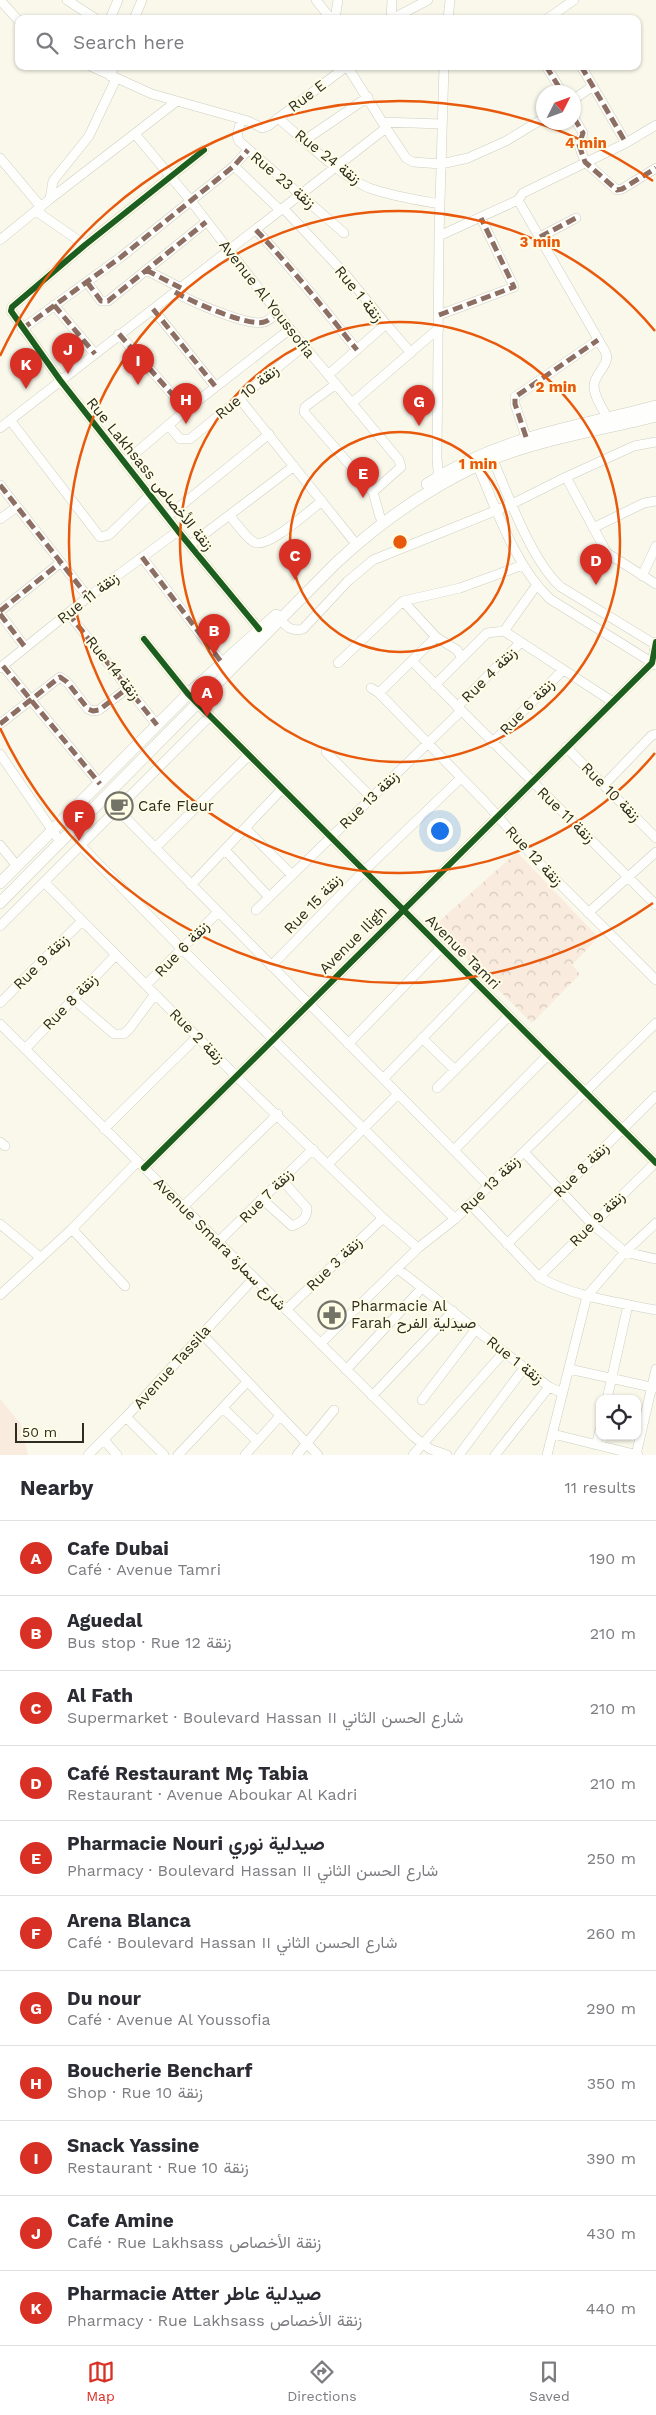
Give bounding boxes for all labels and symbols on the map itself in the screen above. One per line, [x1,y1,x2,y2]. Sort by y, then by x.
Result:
street label: Rue E [285,76,329,116]
north arrow [536,85,581,130]
street label: Rue 24 زنقة [291,126,365,188]
text: 4 min [565,134,607,152]
street label: Rue 23 زنقة [247,148,319,212]
text: 3 min [520,233,560,251]
street label: Avenue Al Youssofia [215,236,319,362]
street label: Rue 1 زنقة [331,262,387,326]
pin: J [52,333,84,374]
pin: I [122,344,154,385]
pin: K [10,348,42,389]
street label: Rue 10 زنقة [212,361,282,423]
text: 2 min [535,378,577,396]
pin: H [170,383,202,424]
pin: G [403,385,435,426]
street label: Rue Lakhsass زنقة الأخصاص [82,394,217,555]
text: 1 min [459,455,497,473]
pin: E [347,457,379,498]
centre of rings [391,533,409,551]
pin: C [279,539,311,580]
pin: D [580,544,612,585]
street label: Rue 11 زنقة [54,568,122,628]
pin: B [198,614,230,655]
street label: Rue 14 زنقة [82,633,144,703]
street label: Rue 4 زنقة [458,644,520,706]
street label: Rue 6 زنقة [496,675,558,739]
pin: A [191,676,223,717]
street label: Rue 10 زنقة [578,759,644,825]
street label: Rue 13 زنقة [335,767,403,833]
street label: Rue 11 زنقة [533,783,599,847]
cafe icon: Cafe Fleur [104,791,134,821]
place label: Cafe Fleur [138,797,214,815]
pin: F [63,800,95,841]
your location [427,818,453,844]
street label: Rue 12 زنقة [502,822,566,890]
street label: Rue 15 زنقة [280,870,346,938]
street label: Avenue Iligh [315,902,391,978]
street label: Avenue Tamri [422,911,504,993]
street label: Rue 6 زنقة [151,917,213,981]
street label: Rue 9 زنقة [10,931,72,993]
street label: Rue 8 زنقة [39,970,101,1034]
street label: Rue 2 زنقة [166,1005,228,1067]
street label: Rue 8 زنقة [550,1139,612,1201]
street label: Rue 13 زنقة [456,1152,524,1218]
street label: Rue 7 زنقة [235,1165,297,1227]
street label: Avenue Smara شارع سمارة [148,1174,290,1316]
street label: Rue 9 زنقة [566,1188,628,1250]
street label: Rue 3 زنقة [302,1233,366,1295]
place label: Pharmacie Al Farah صيدلية الفرح [351,1297,476,1334]
pharmacy icon: Pharmacie Al Farah صيدلية الفرح [317,1300,347,1330]
street label: Avenue Tassila [130,1321,215,1413]
street label: Rue 1 زنقة [483,1332,547,1388]
scale bar [15,1420,84,1443]

